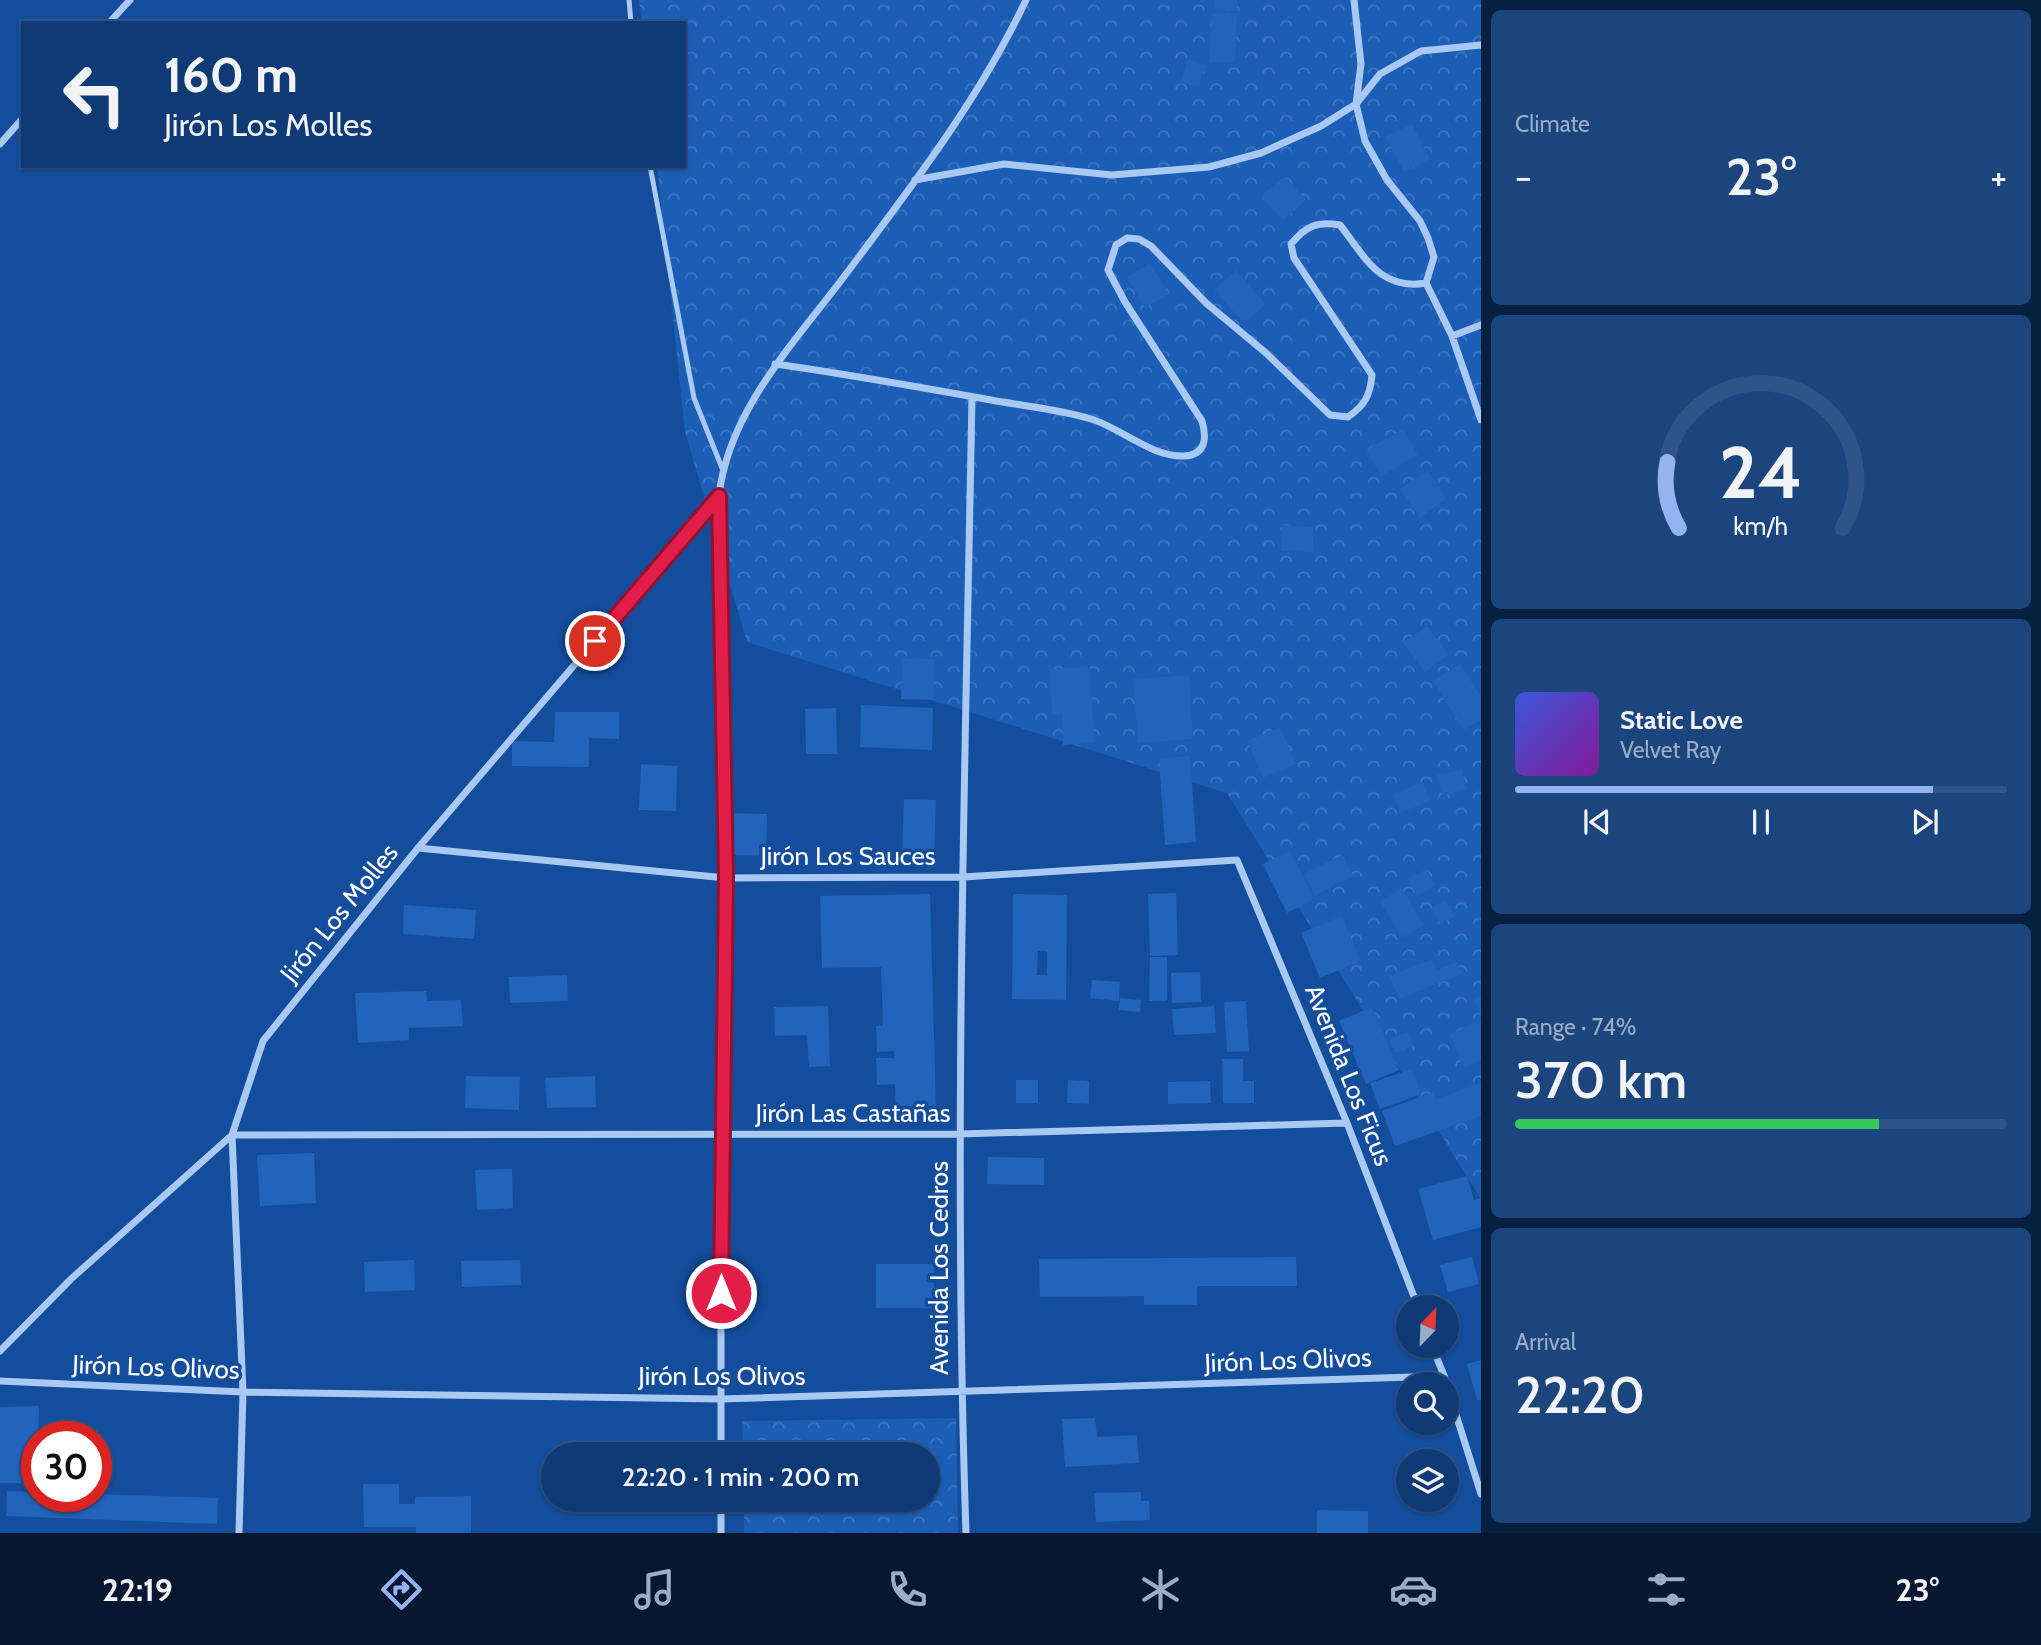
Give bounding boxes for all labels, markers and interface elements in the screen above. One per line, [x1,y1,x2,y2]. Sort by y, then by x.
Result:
text: 160 m [164,45,298,104]
icon: left [49,49,140,140]
text: Jirón Los Molles [164,105,373,144]
text: Climate [1515,110,1590,138]
text: 23° [1726,145,1796,208]
text: − [1515,153,1532,200]
text: + [1990,153,2007,200]
text: 24 [1719,428,1803,516]
text: km/h [1734,511,1788,541]
pin [565,611,625,671]
icon: arrive [576,622,614,660]
text: Static Love [1620,704,1743,736]
text: Velvet Ray [1620,736,1721,764]
icon: previous [1578,803,1616,841]
icon: pause [1742,803,1780,841]
icon: next [1906,803,1944,841]
street label: Jirón Los Molles [273,837,405,990]
street label: Jirón Los Sauces [759,840,936,872]
street label: Avenida Los Ficus [1298,980,1400,1170]
text: Range · 74% [1515,1013,1636,1041]
text: 370 km [1515,1048,1687,1111]
street label: Jirón Las Castañas [755,1097,951,1129]
street label: Avenida Los Cedros [923,1161,955,1375]
position arrow [684,1256,758,1330]
north arrow [1396,1295,1460,1358]
map controls [1396,1295,1459,1512]
text: Arrival [1515,1328,1576,1356]
street label: Jirón Los Olivos [1203,1341,1372,1379]
street label: Jirón Los Olivos [71,1348,240,1386]
street label: Jirón Los Olivos [637,1360,806,1392]
text: 22:20 [1515,1363,1645,1426]
button: search [1396,1372,1459,1435]
speed limit sign: 30 [21,1421,112,1512]
button: layers [1396,1449,1459,1512]
text: 22:20 · 1 min · 200 m [622,1461,859,1493]
icon: directions [377,1565,426,1614]
icon: music [630,1565,679,1614]
icon: phone [883,1565,932,1614]
icon: climate [1136,1565,1185,1614]
icon: car [1389,1565,1438,1614]
icon: filters [1642,1565,1691,1614]
text: 22:19 [102,1570,173,1609]
text: 23° [1895,1570,1939,1609]

